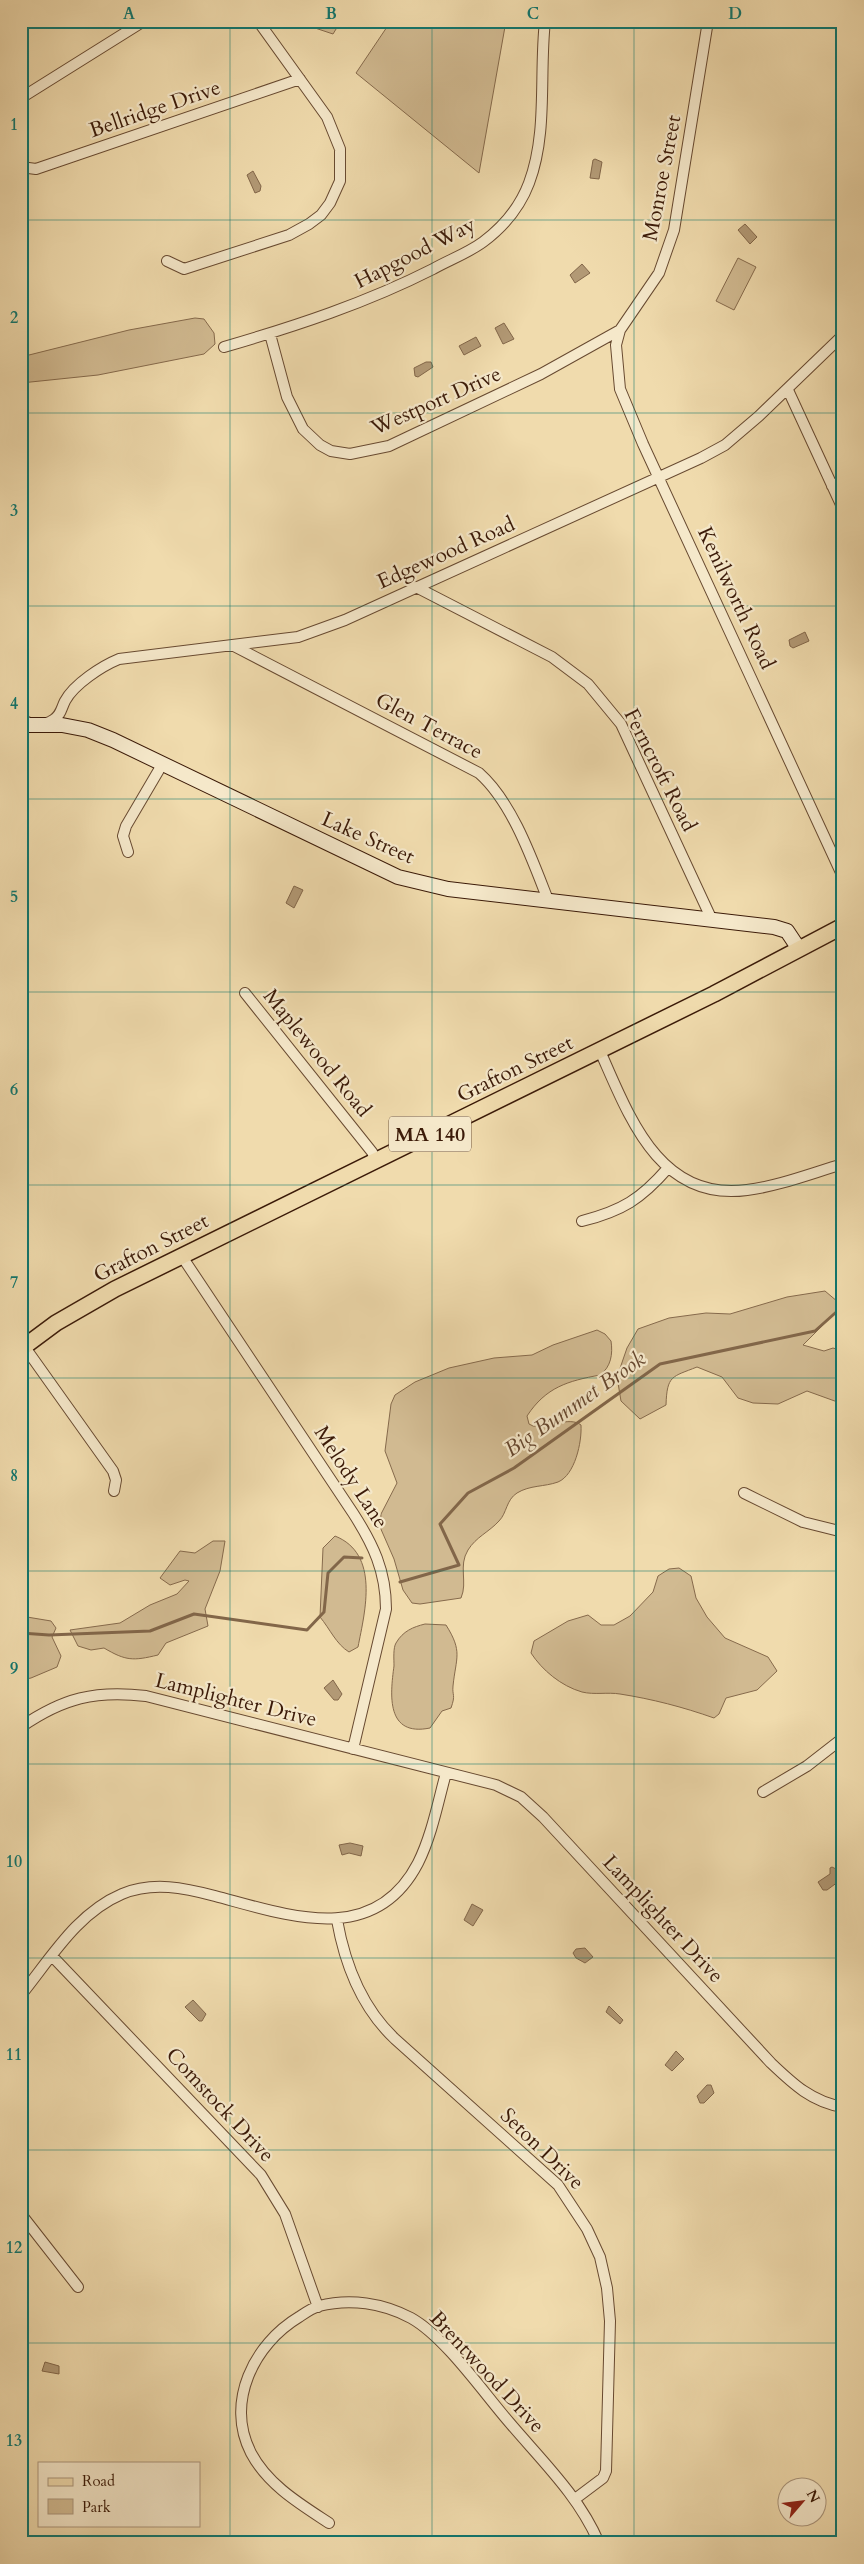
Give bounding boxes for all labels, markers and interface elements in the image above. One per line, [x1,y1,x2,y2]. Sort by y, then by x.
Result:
text: A [123,3,135,25]
text: B [325,3,337,25]
text: C [527,3,539,25]
text: D [728,3,742,25]
street label: Bellridge Drive [86,73,224,145]
street label: Monroe Street [636,112,688,243]
text: 1 [10,114,18,136]
street label: Hapgood Way [349,210,481,296]
text: 2 [10,307,18,329]
street label: Westport Drive [365,359,506,443]
text: 3 [10,500,18,522]
street label: Edgewood Road [373,510,519,596]
street label: Kenilworth Road [690,522,782,674]
street label: Glen Terrace [370,686,488,766]
text: 4 [10,693,18,715]
street label: Ferncroft Road [617,703,703,837]
street label: Lake Street [317,805,419,871]
text: 5 [10,886,18,908]
street label: Maplewood Road [256,983,378,1123]
street label: Grafton Street [452,1028,578,1110]
text: 6 [10,1079,18,1101]
road number: MA 140 [389,1116,471,1152]
street label: Grafton Street [88,1206,214,1289]
text: 7 [10,1272,18,1294]
water label: Big Bummet Brook [498,1344,652,1464]
street label: Melody Lane [307,1420,395,1534]
text: 8 [10,1465,18,1487]
text: 9 [10,1658,18,1680]
street label: Lamplighter Drive [152,1666,320,1734]
street label: Lamplighter Drive [596,1849,730,1989]
text: 10 [6,1851,22,1873]
street label: Comstock Drive [159,2041,281,2169]
text: 11 [6,2044,22,2066]
street label: Seton Drive [494,2102,590,2196]
text: 12 [6,2237,22,2259]
street label: Brentwood Drive [423,2305,551,2439]
text: 13 [6,2430,22,2452]
legend [38,2462,200,2526]
text: Road [82,2471,115,2491]
north arrow [776,2476,826,2526]
text: N [802,2486,824,2506]
text: Park [82,2497,111,2517]

